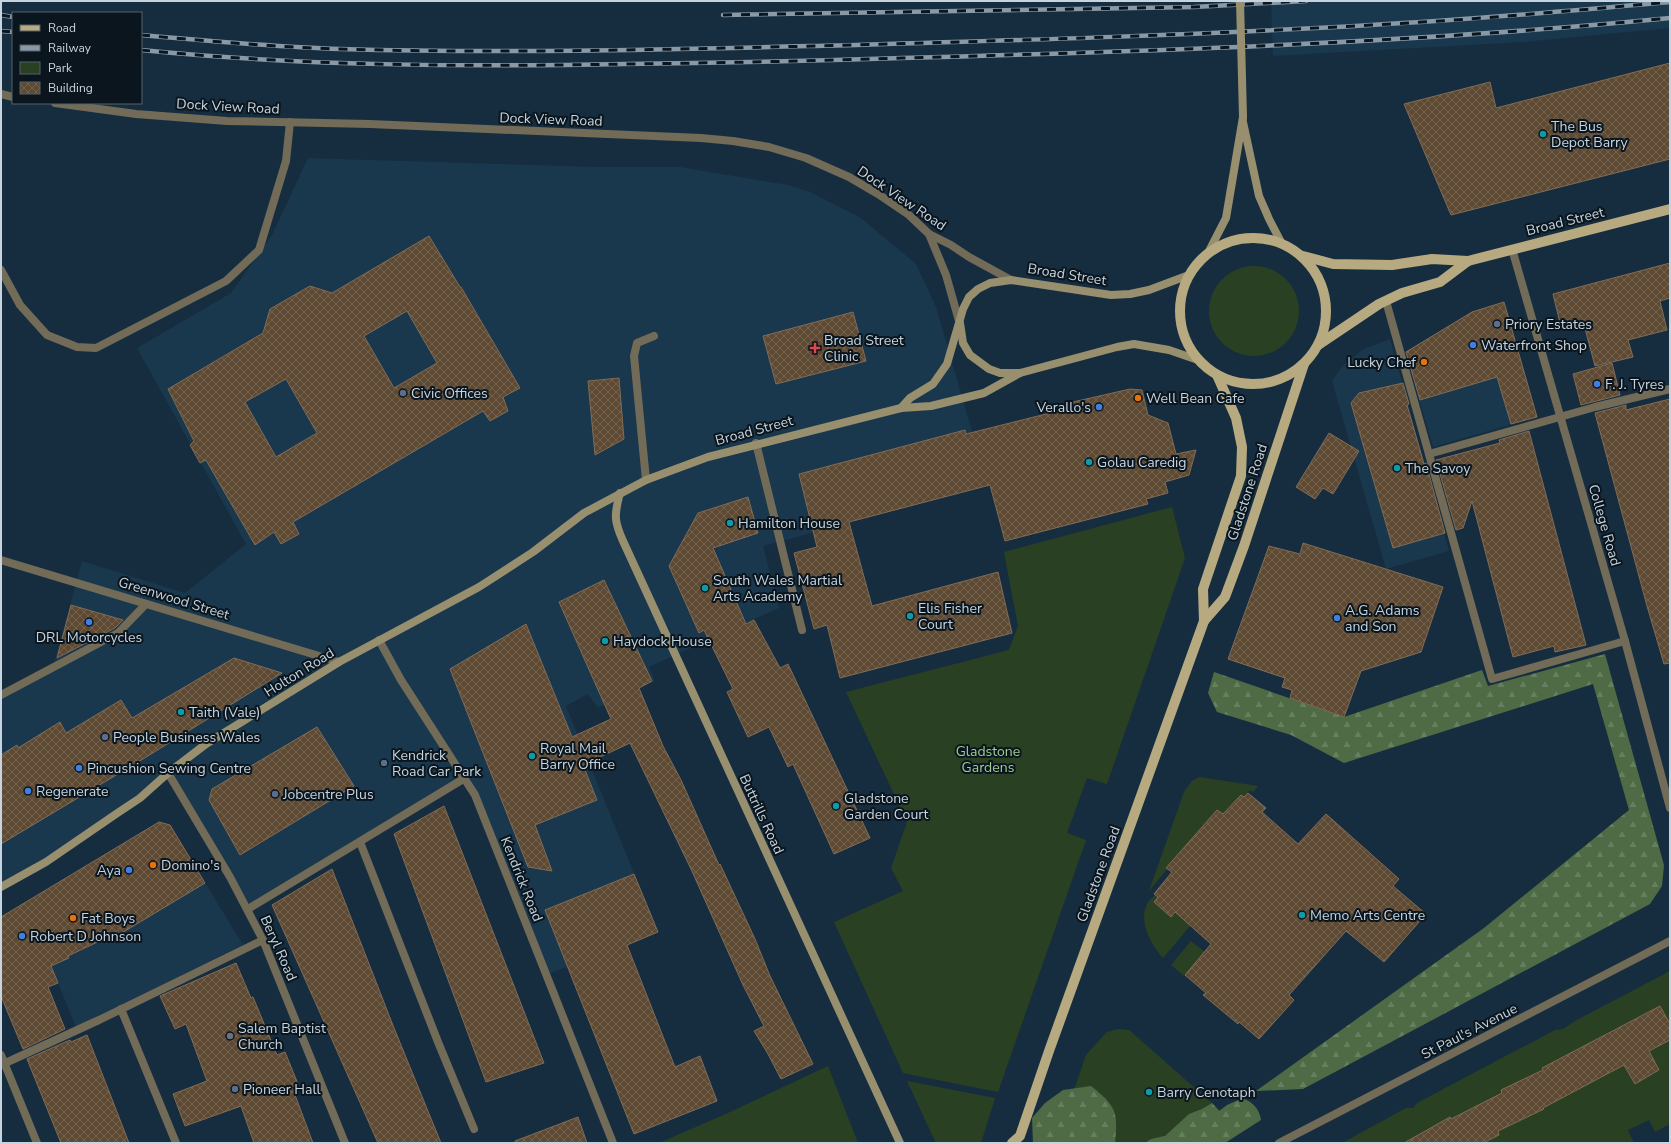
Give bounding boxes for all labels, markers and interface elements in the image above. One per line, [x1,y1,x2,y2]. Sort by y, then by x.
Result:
legend [12,12,142,104]
text: Road [48,20,76,36]
text: Railway [48,40,92,56]
text: Park [48,60,73,76]
text: Building [48,80,93,96]
street label: Dock View Road [176,94,280,119]
street label: Dock View Road [499,108,603,131]
place label: The Bus Depot Barry [1551,117,1629,152]
marker: The Bus Depot Barry [1538,129,1548,139]
street label: Dock View Road [854,162,950,235]
street label: Broad Street [1524,203,1606,240]
street label: Broad Street [1026,259,1108,290]
place label: Priory Estates [1505,315,1592,334]
marker: Priory Estates [1492,319,1502,329]
place label: Broad Street Clinic [824,331,904,366]
place label: Waterfront Shop [1481,336,1587,355]
marker: Waterfront Shop [1468,340,1478,350]
marker: Broad Street Clinic [809,342,821,354]
place label: Lucky Chef [1347,353,1416,372]
marker: Lucky Chef [1419,357,1429,367]
place label: F. J. Tyres [1605,375,1664,394]
marker: F. J. Tyres [1592,379,1602,389]
place label: Civic Offices [411,384,488,403]
marker: Civic Offices [398,388,408,398]
place label: Well Bean Cafe [1146,389,1244,408]
marker: Well Bean Cafe [1133,393,1143,403]
place label: Verallo's [1036,398,1091,417]
marker: Verallo's [1094,402,1104,412]
street label: Broad Street [713,411,795,450]
street label: Gladstone Road [1223,441,1272,543]
place label: Golau Caredig [1097,453,1187,472]
marker: Golau Caredig [1084,457,1094,467]
place label: The Savoy [1405,459,1471,478]
marker: The Savoy [1392,463,1402,473]
street label: College Road [1584,482,1625,568]
place label: Hamilton House [738,514,840,533]
marker: Hamilton House [725,518,735,528]
place label: South Wales Martial Arts Academy [713,571,843,606]
street label: Greenwood Street [116,573,232,624]
marker: South Wales Martial Arts Academy [700,583,710,593]
place label: Elis Fisher Court [918,599,982,634]
place label: A.G. Adams and Son [1345,601,1420,636]
marker: Elis Fisher Court [905,611,915,621]
marker: A.G. Adams and Son [1332,613,1342,623]
marker: DRL Motorcycles [84,617,94,627]
place label: DRL Motorcycles [36,628,143,647]
place label: Haydock House [613,632,712,651]
marker: Haydock House [600,636,610,646]
street label: Holton Road [261,643,338,701]
place label: Taith (Vale) [189,703,260,722]
marker: Taith (Vale) [176,707,186,717]
place label: People Business Wales [113,728,260,747]
marker: People Business Wales [100,732,110,742]
place label: Royal Mail Barry Office [540,739,615,774]
park label: Gladstone Gardens [956,742,1020,777]
place label: Kendrick Road Car Park [392,746,482,781]
marker: Royal Mail Barry Office [527,751,537,761]
marker: Kendrick Road Car Park [379,758,389,768]
place label: Pincushion Sewing Centre [87,759,251,778]
marker: Pincushion Sewing Centre [74,763,84,773]
street label: Buttrills Road [735,771,788,857]
place label: Regenerate [36,782,108,801]
place label: Jobcentre Plus [282,785,374,804]
marker: Regenerate [23,786,33,796]
marker: Jobcentre Plus [270,789,280,799]
place label: Gladstone Garden Court [844,789,929,824]
marker: Gladstone Garden Court [831,801,841,811]
street label: Gladstone Road [1072,824,1125,925]
street label: Kendrick Road [496,834,547,925]
place label: Domino's [161,856,220,875]
marker: Domino's [148,860,158,870]
place label: Aya [97,861,121,880]
marker: Aya [124,865,134,875]
place label: Memo Arts Centre [1310,906,1425,925]
place label: Fat Boys [81,909,136,928]
marker: Memo Arts Centre [1297,910,1307,920]
street label: Beryl Road [256,912,301,984]
marker: Fat Boys [68,913,78,923]
place label: Robert D Johnson [30,927,141,946]
marker: Robert D Johnson [17,931,27,941]
street label: St Paul's Avenue [1418,999,1521,1064]
place label: Salem Baptist Church [238,1019,326,1054]
marker: Salem Baptist Church [225,1031,235,1041]
place label: Pioneer Hall [243,1080,322,1099]
place label: Barry Cenotaph [1157,1083,1256,1102]
marker: Pioneer Hall [230,1084,240,1094]
marker: Barry Cenotaph [1144,1087,1154,1097]

